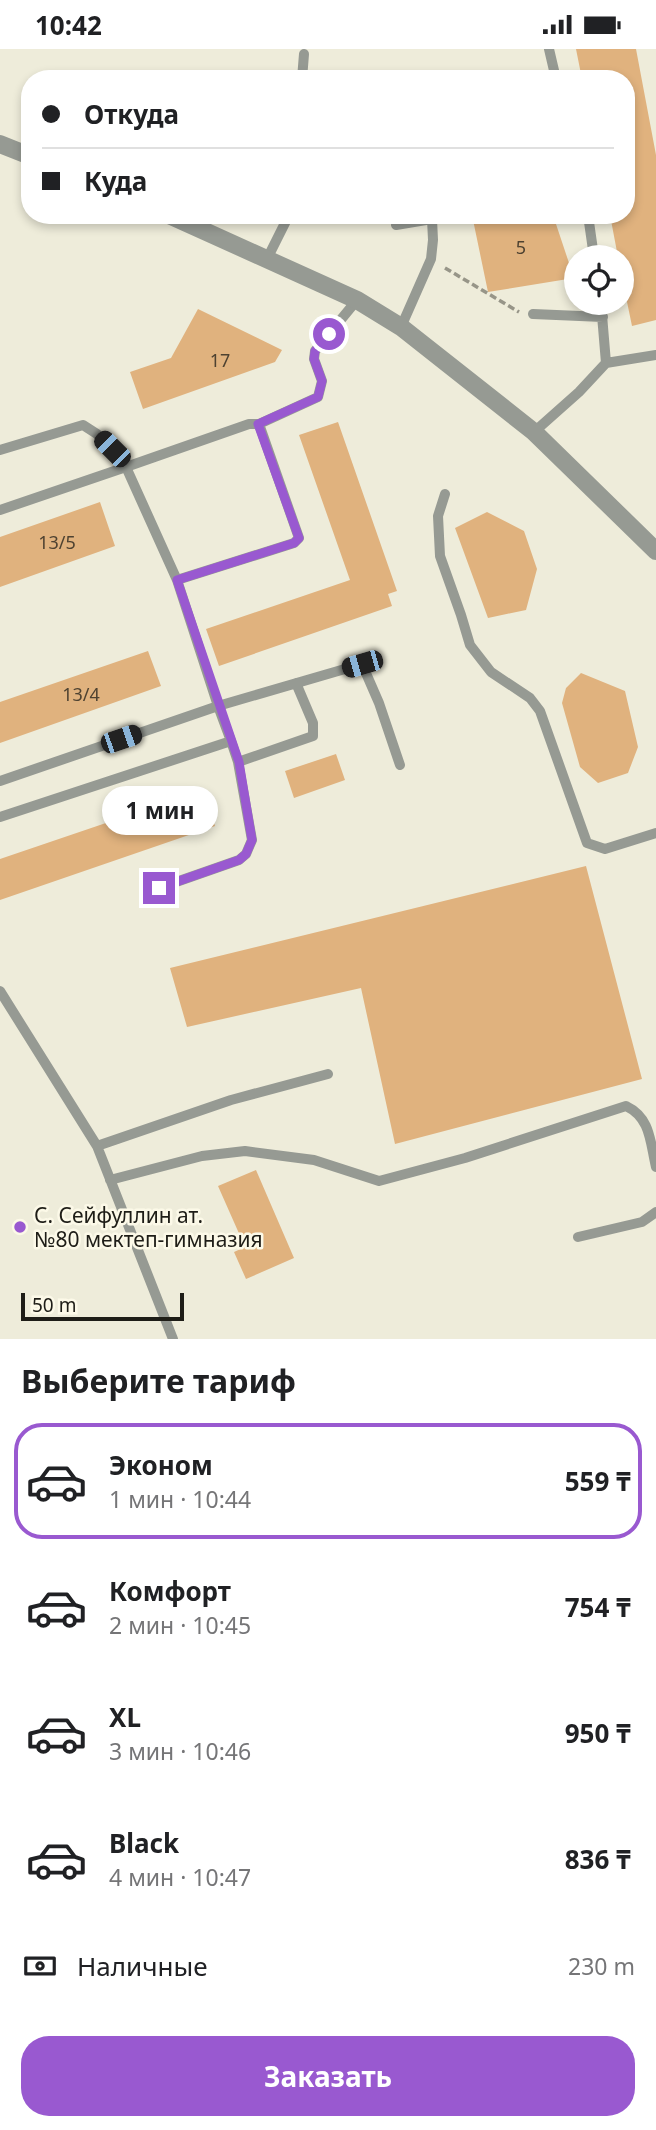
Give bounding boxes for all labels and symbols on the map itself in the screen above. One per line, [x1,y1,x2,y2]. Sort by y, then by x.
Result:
house number: 5 [516,235,526,259]
route start [313,318,345,350]
house number: 17 [210,348,230,372]
car [90,427,135,471]
house number: 13/5 [38,530,76,554]
car [339,648,386,680]
house number: 13/4 [62,682,100,706]
car [98,722,145,756]
callout: 1 мин [101,787,217,835]
route end [143,872,175,904]
place label: С. Сейфуллин ат. №80 мектеп-гимназия [34,1201,263,1253]
marker: С. Сейфуллин ат. №80 мектеп-гимназия [12,1219,28,1235]
scale bar [21,1290,184,1322]

